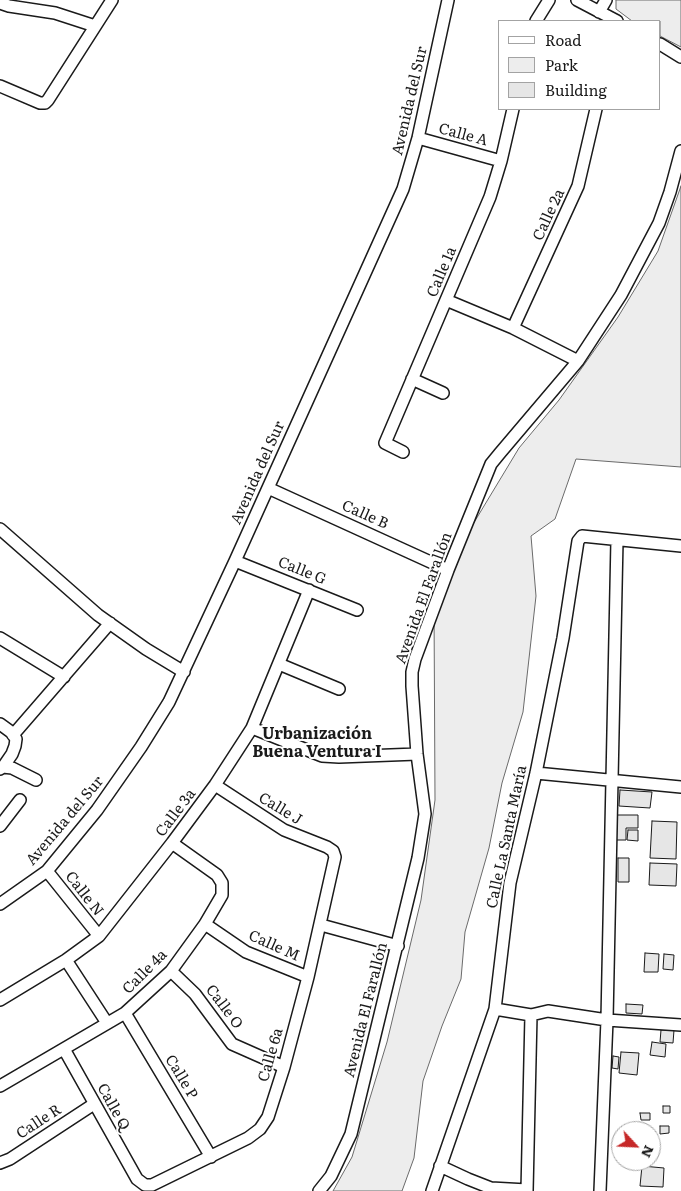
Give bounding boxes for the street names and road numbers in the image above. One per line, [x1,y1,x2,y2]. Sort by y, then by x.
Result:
street label: Avenida del Sur [389,45,431,157]
street label: Calle A [436,120,490,150]
street label: Calle 2a [529,186,569,244]
street label: Calle 1a [423,244,461,300]
street label: Avenida del Sur [227,419,289,527]
street label: Calle B [339,497,391,533]
street label: Avenida El Farallón [392,530,456,666]
street label: Calle G [275,553,329,589]
street label: Calle La Santa María [483,764,531,910]
street label: Avenida del Sur [22,773,108,869]
street label: Calle 3a [152,785,200,841]
street label: Calle J [255,789,305,829]
street label: Calle N [61,868,107,920]
street label: Calle M [246,927,302,965]
street label: Avenida El Farallón [340,941,392,1079]
street label: Calle 4a [119,946,171,998]
street label: Calle O [202,981,246,1033]
street label: Calle 6a [255,1026,287,1084]
street label: Calle P [161,1052,201,1102]
street label: Calle Q [93,1081,133,1133]
street label: Calle R [13,1101,65,1143]

